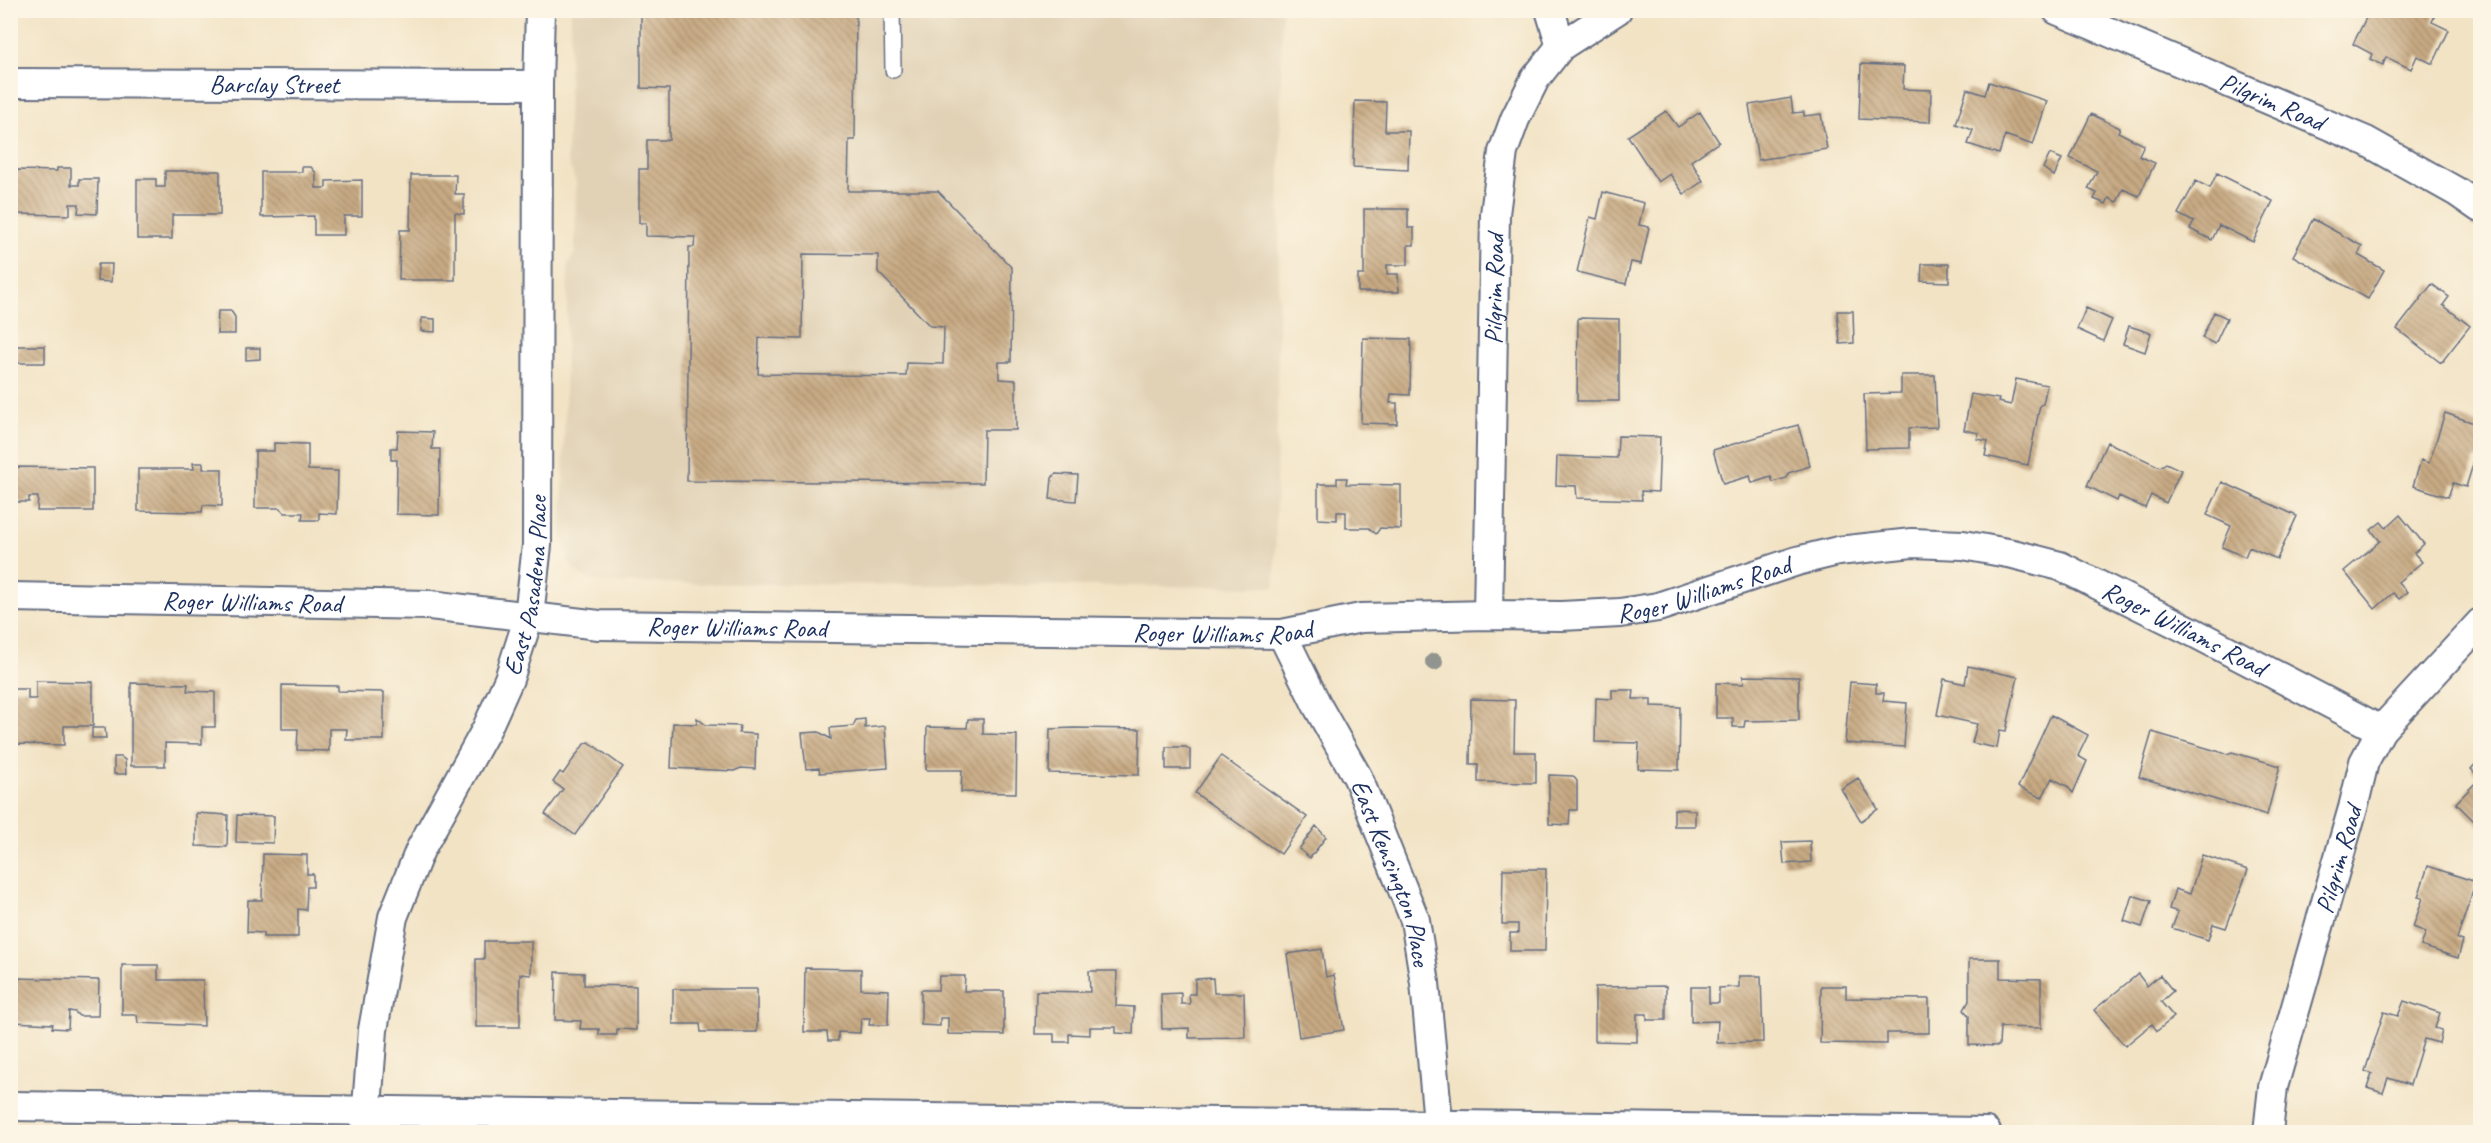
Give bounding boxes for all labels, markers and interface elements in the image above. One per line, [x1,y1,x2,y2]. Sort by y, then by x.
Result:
street label: Pilgrim Road [2215,65,2333,140]
street label: Barclay Street [209,67,341,101]
street label: Pilgrim Road [1476,230,1511,345]
street label: East Pasadena Place [495,493,554,679]
street label: Roger Williams Road [1615,547,1798,630]
street label: Roger Williams Road [2097,573,2275,686]
street label: Roger Williams Road [162,583,346,620]
street label: Roger Williams Road [647,609,831,645]
street label: Roger Williams Road [1133,611,1319,651]
street label: East Kensington Place [1344,775,1439,970]
street label: Pilgrim Road [2307,798,2370,917]

